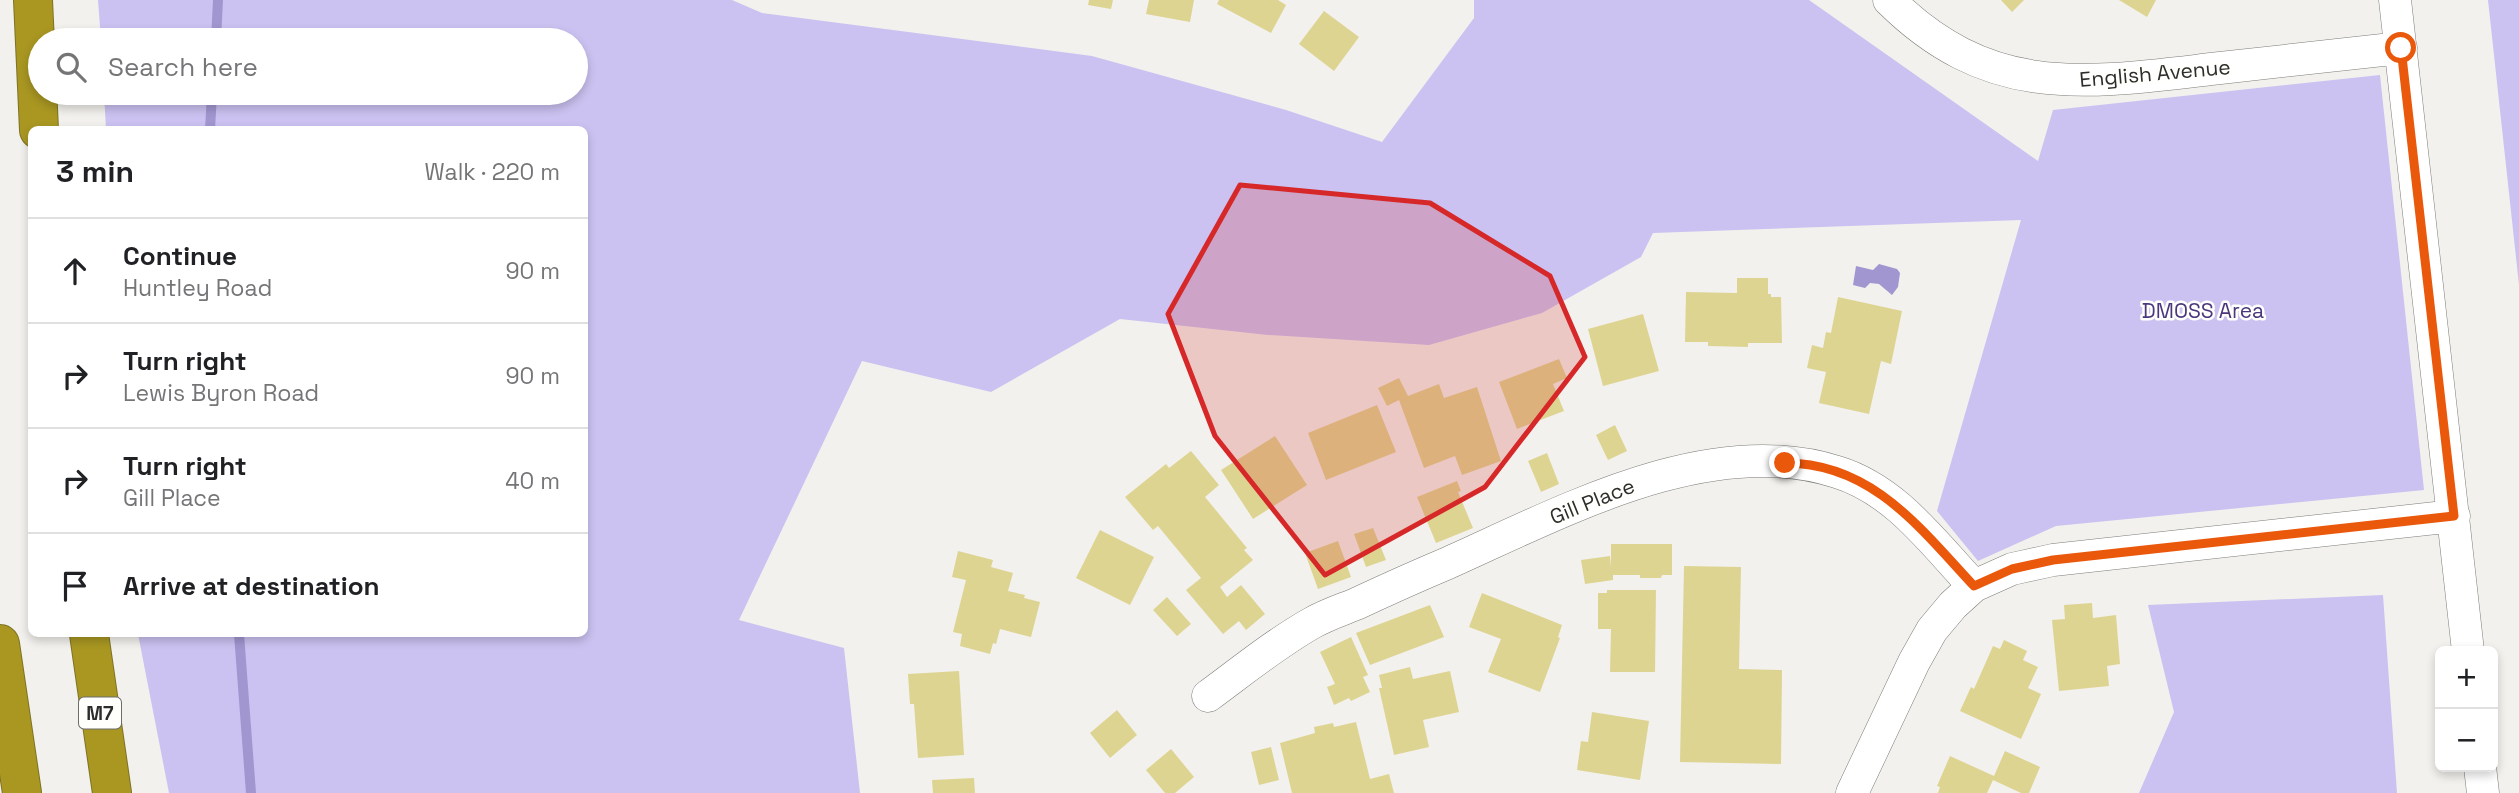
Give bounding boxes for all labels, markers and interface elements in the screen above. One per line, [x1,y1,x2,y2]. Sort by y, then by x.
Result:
search box [28,28,588,105]
route start [2385,32,2416,63]
icon: search [52,48,90,86]
text: Search here [108,50,258,84]
street label: English Avenue [2078,53,2232,93]
text: 3 min [56,152,134,191]
text: Walk · 220 m [425,157,560,187]
text: Continue [123,239,237,273]
icon: ahead [56,252,94,290]
text: 90 m [505,256,560,286]
text: Huntley Road [123,273,272,303]
park label: DMOSS Area [2142,297,2264,324]
text: Turn right [123,344,247,378]
icon: right [56,357,94,395]
text: 90 m [505,361,560,391]
text: Lewis Byron Road [123,378,319,408]
route end [1769,447,1800,478]
text: Turn right [123,449,247,483]
icon: right [56,462,94,500]
text: 40 m [505,466,560,496]
street label: Gill Place [1546,472,1638,530]
text: Gill Place [123,483,221,513]
icon: arrive [56,567,94,605]
text: Arrive at destination [123,569,380,603]
map controls [2435,646,2498,772]
button: + [2435,646,2498,709]
road number: M7 [79,698,121,728]
button: − [2435,709,2498,772]

